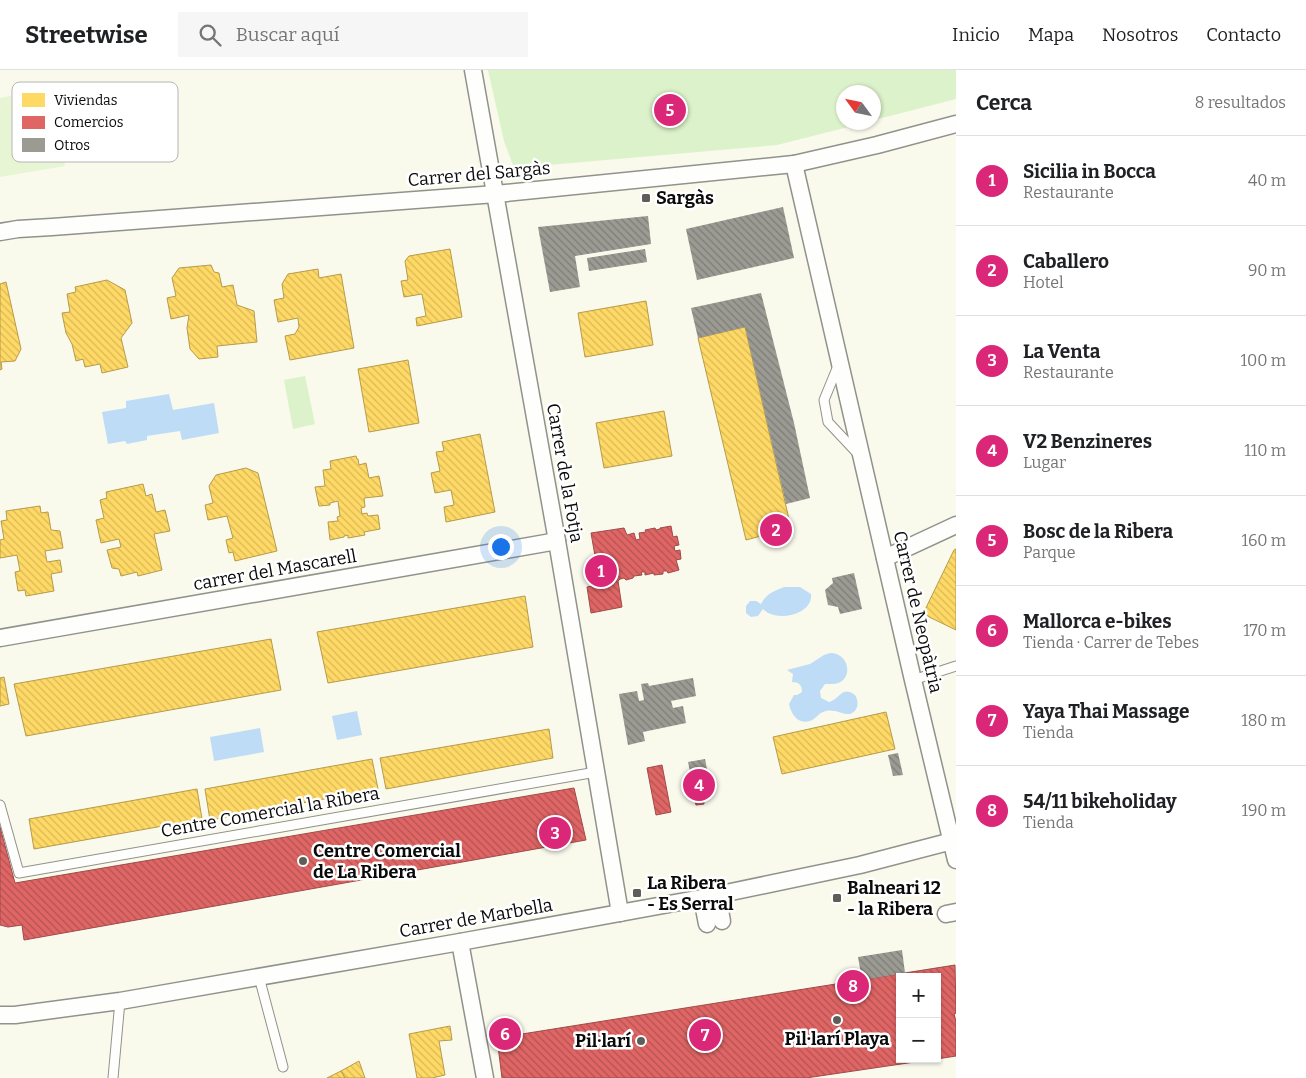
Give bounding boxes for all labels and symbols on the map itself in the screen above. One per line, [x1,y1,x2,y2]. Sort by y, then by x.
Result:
legend [12,82,178,162]
north arrow [836,85,881,130]
pin: 5 [654,91,686,129]
text: Viviendas [54,92,117,109]
text: Comercios [54,114,123,131]
text: Otros [54,137,90,154]
street label: Carrer del Sargàs [407,157,551,191]
place label: Sargàs [656,187,714,209]
marker: Sargàs [640,192,652,204]
street label: Carrer de la Fotja [542,402,588,544]
pin: 2 [760,511,792,549]
street label: Carrer de Neopàtria [889,529,947,695]
your location [488,534,514,560]
street label: carrer del Mascarell [192,545,358,595]
pin: 1 [585,552,617,590]
pin: 4 [683,766,715,804]
street label: Centre Comercial la Ribera [159,782,381,842]
pin: 3 [539,814,571,852]
place label: Centre Comercial de La Ribera [313,840,461,883]
marker: Centre Comercial de La Ribera [297,855,309,867]
place label: La Ribera - Es Serral [647,872,734,915]
place label: Balneari 12 - la Ribera [847,877,941,920]
marker: La Ribera - Es Serral [631,887,643,899]
marker: Balneari 12 - la Ribera [831,892,843,904]
street label: Carrer de Marbella [398,894,555,942]
pin: 8 [837,967,869,1005]
marker: Pil·larí Playa [831,1014,843,1026]
pin: 6 [489,1015,521,1053]
pin: 7 [689,1016,721,1054]
place label: Pil·larí Playa [785,1028,889,1050]
place label: Pil·larí [575,1030,631,1052]
marker: Pil·larí [635,1035,647,1047]

